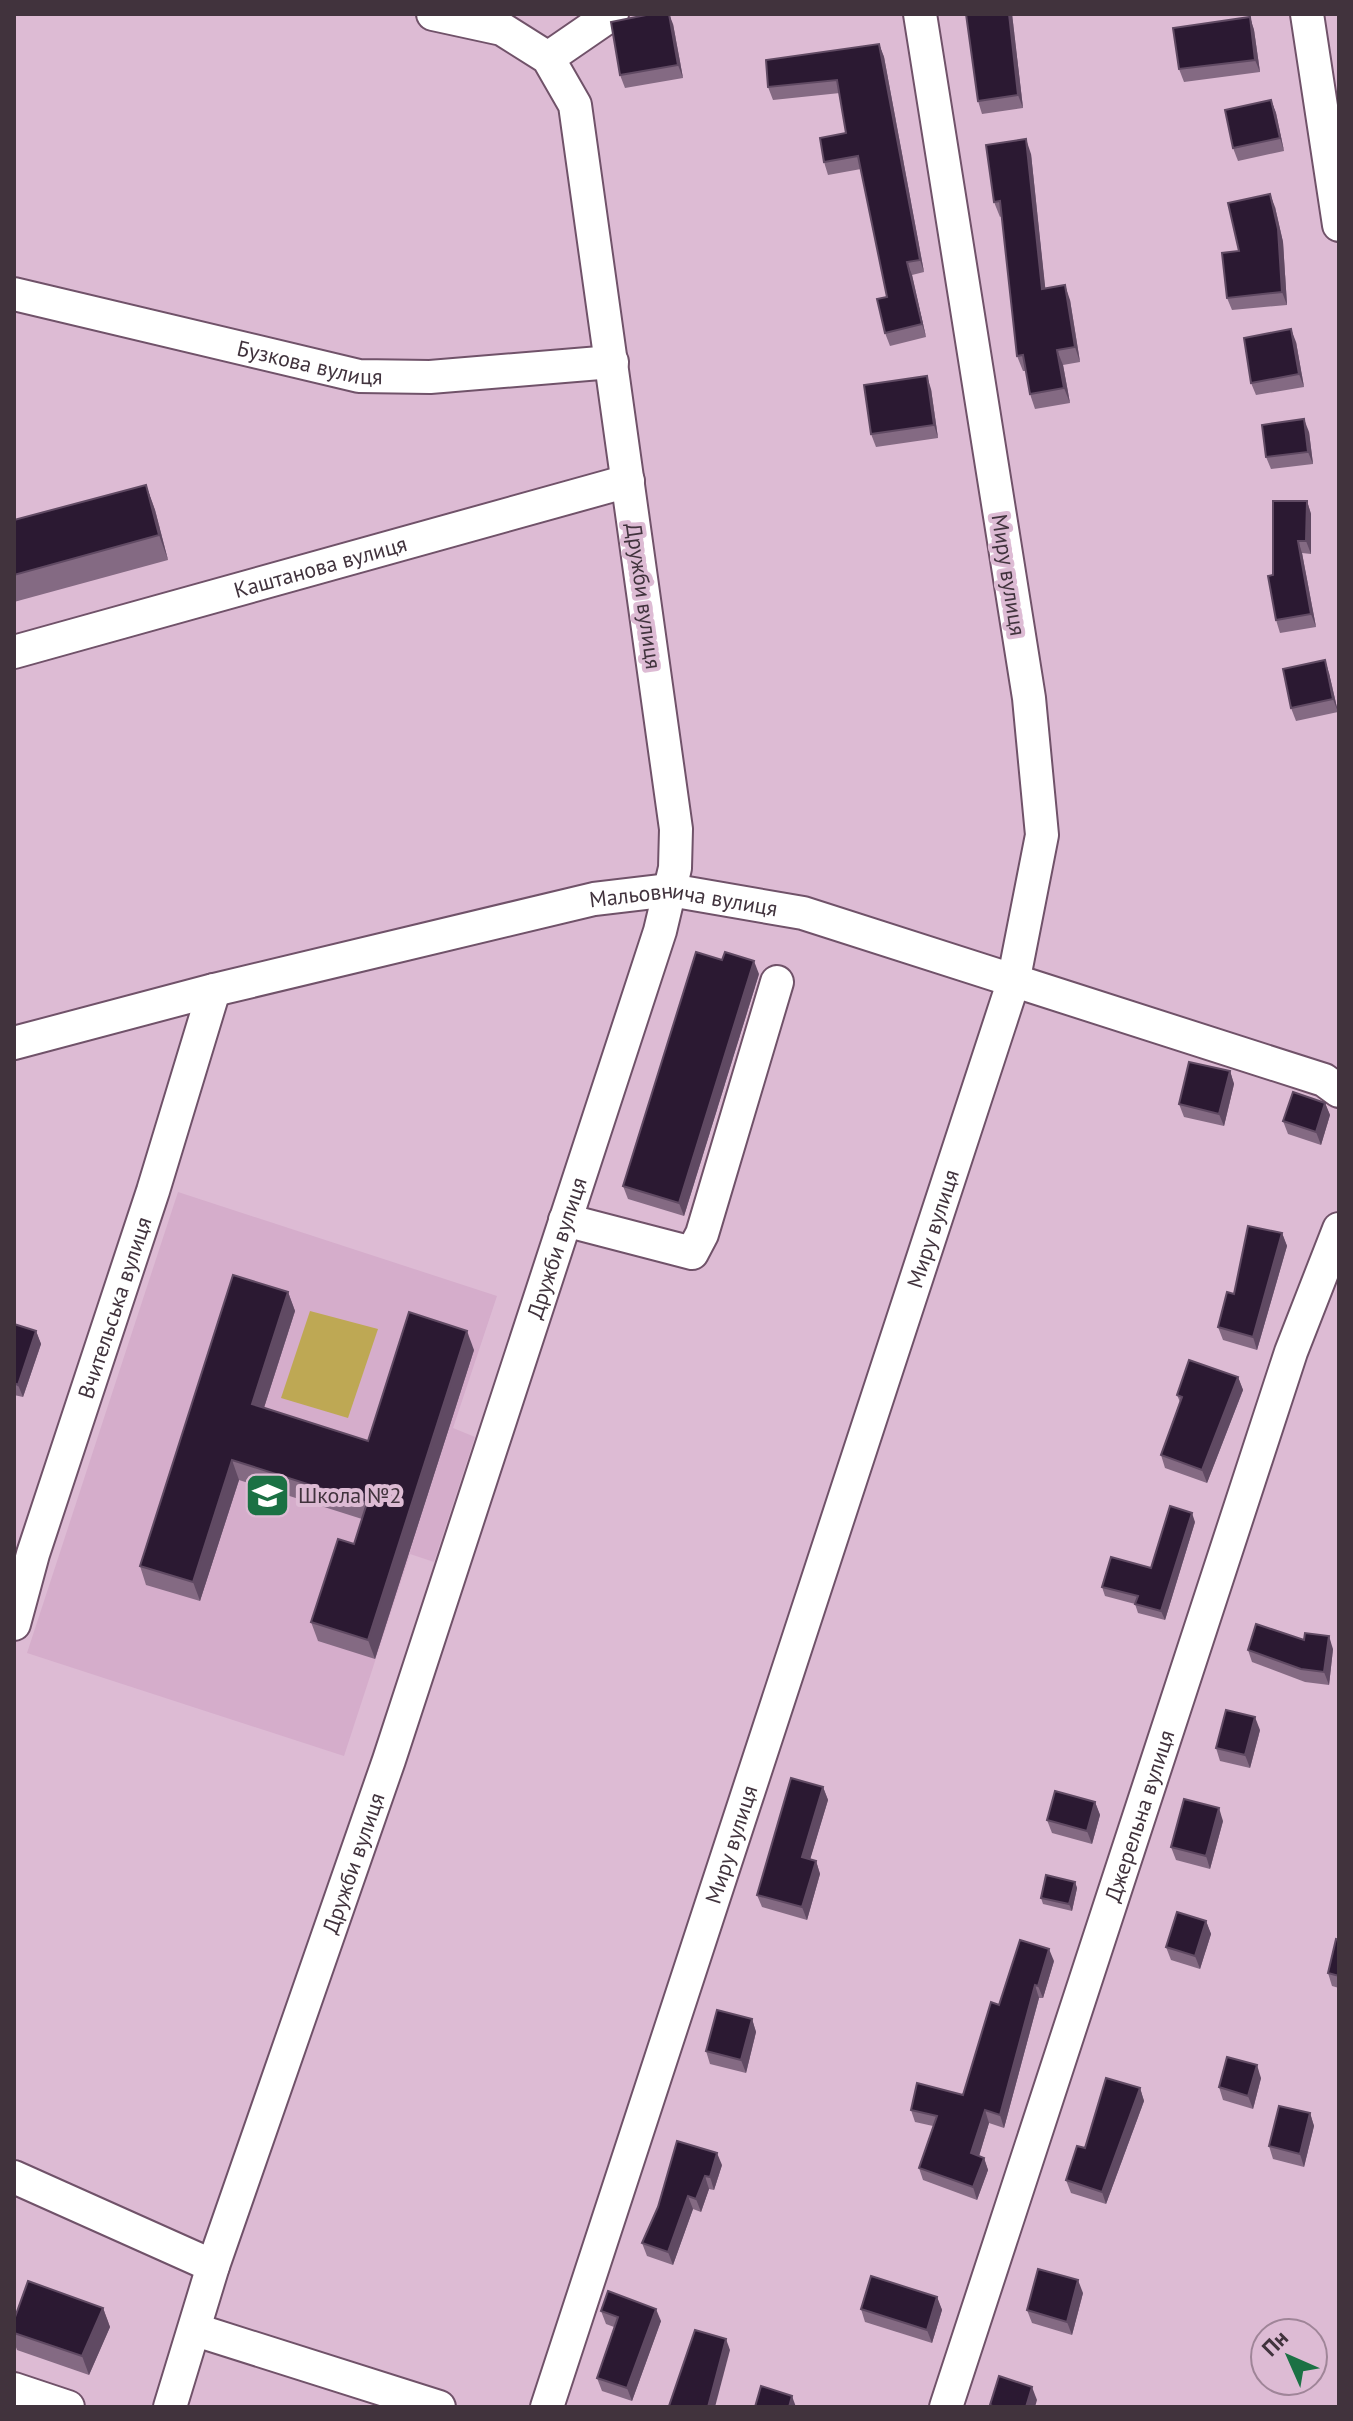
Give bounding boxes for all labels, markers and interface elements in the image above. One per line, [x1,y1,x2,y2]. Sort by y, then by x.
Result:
street label: Бузкова вулиця [234,334,383,390]
street label: Миру вулиця [986,512,1032,638]
street label: Дружби вулиця [620,521,668,671]
street label: Каштанова вулиця [231,529,410,604]
street label: Мальовнича вулиця [588,876,780,922]
street label: Миру вулиця [900,1166,965,1291]
street label: Дружби вулиця [520,1173,593,1322]
street label: Вчительська вулиця [71,1213,158,1402]
school or university icon: Школа №2 [243,1471,291,1519]
place label: Школа №2 [298,1481,402,1509]
street label: Джерельна вулиця [1098,1726,1181,1905]
street label: Миру вулиця [699,1782,764,1907]
street label: Дружби вулиця [316,1789,391,1937]
north arrow [1249,2317,1329,2397]
text: Пн [1256,2324,1294,2362]

